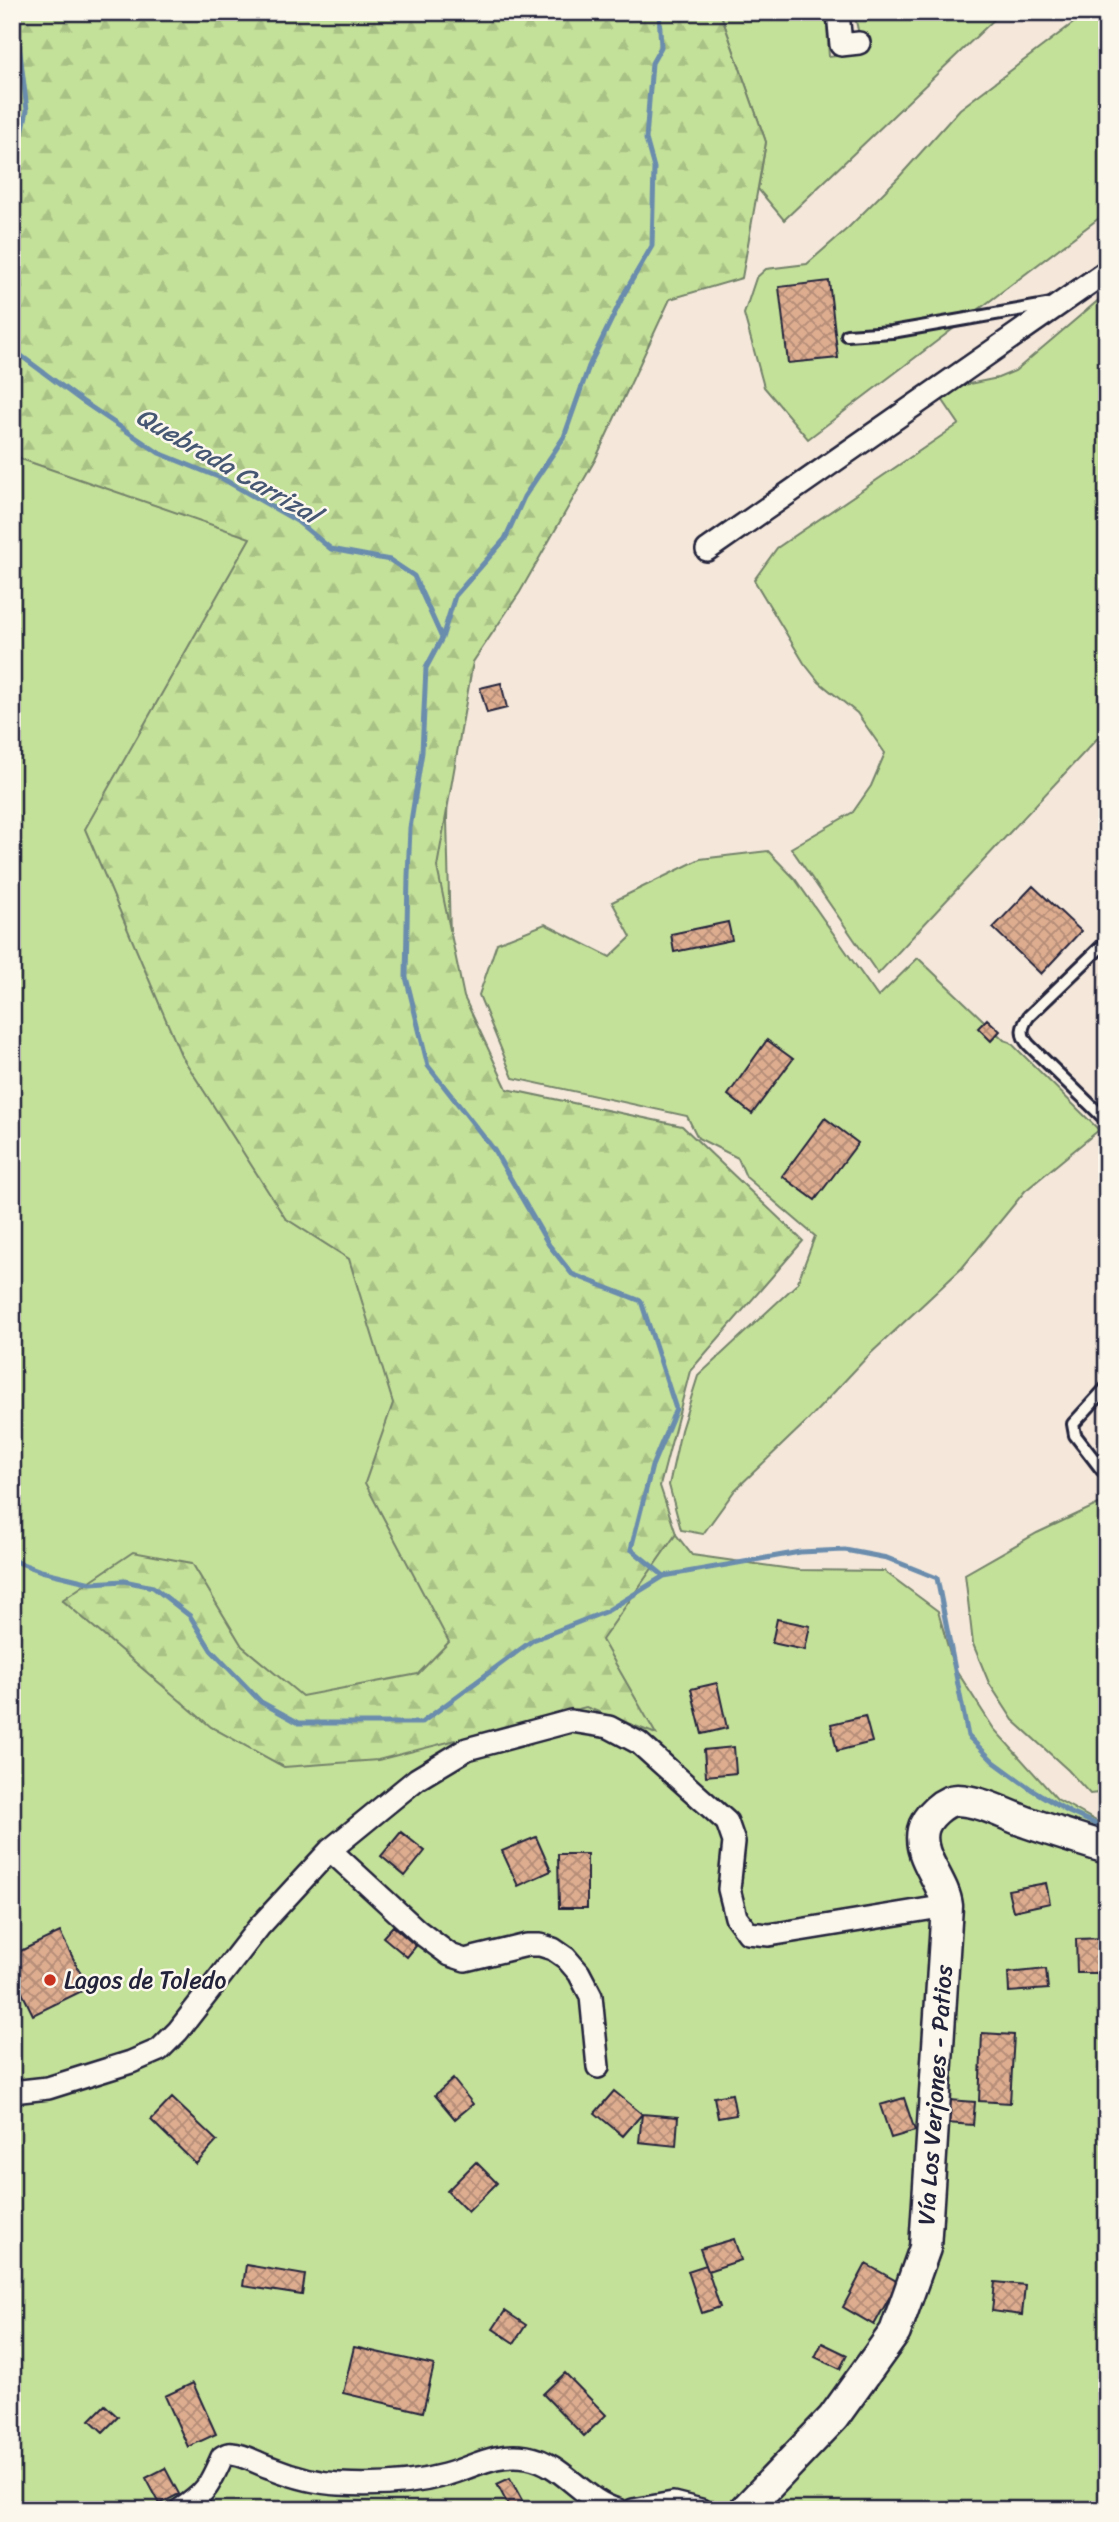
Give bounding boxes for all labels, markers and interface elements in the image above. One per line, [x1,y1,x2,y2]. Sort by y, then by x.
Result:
water label: Quebrada Carrizal [127,394,334,539]
place label: Lagos de Toledo [64,1959,226,2001]
street label: Vía Los Verjones - Patios [905,1963,965,2226]
marker: Lagos de Toledo [42,1972,58,1988]

